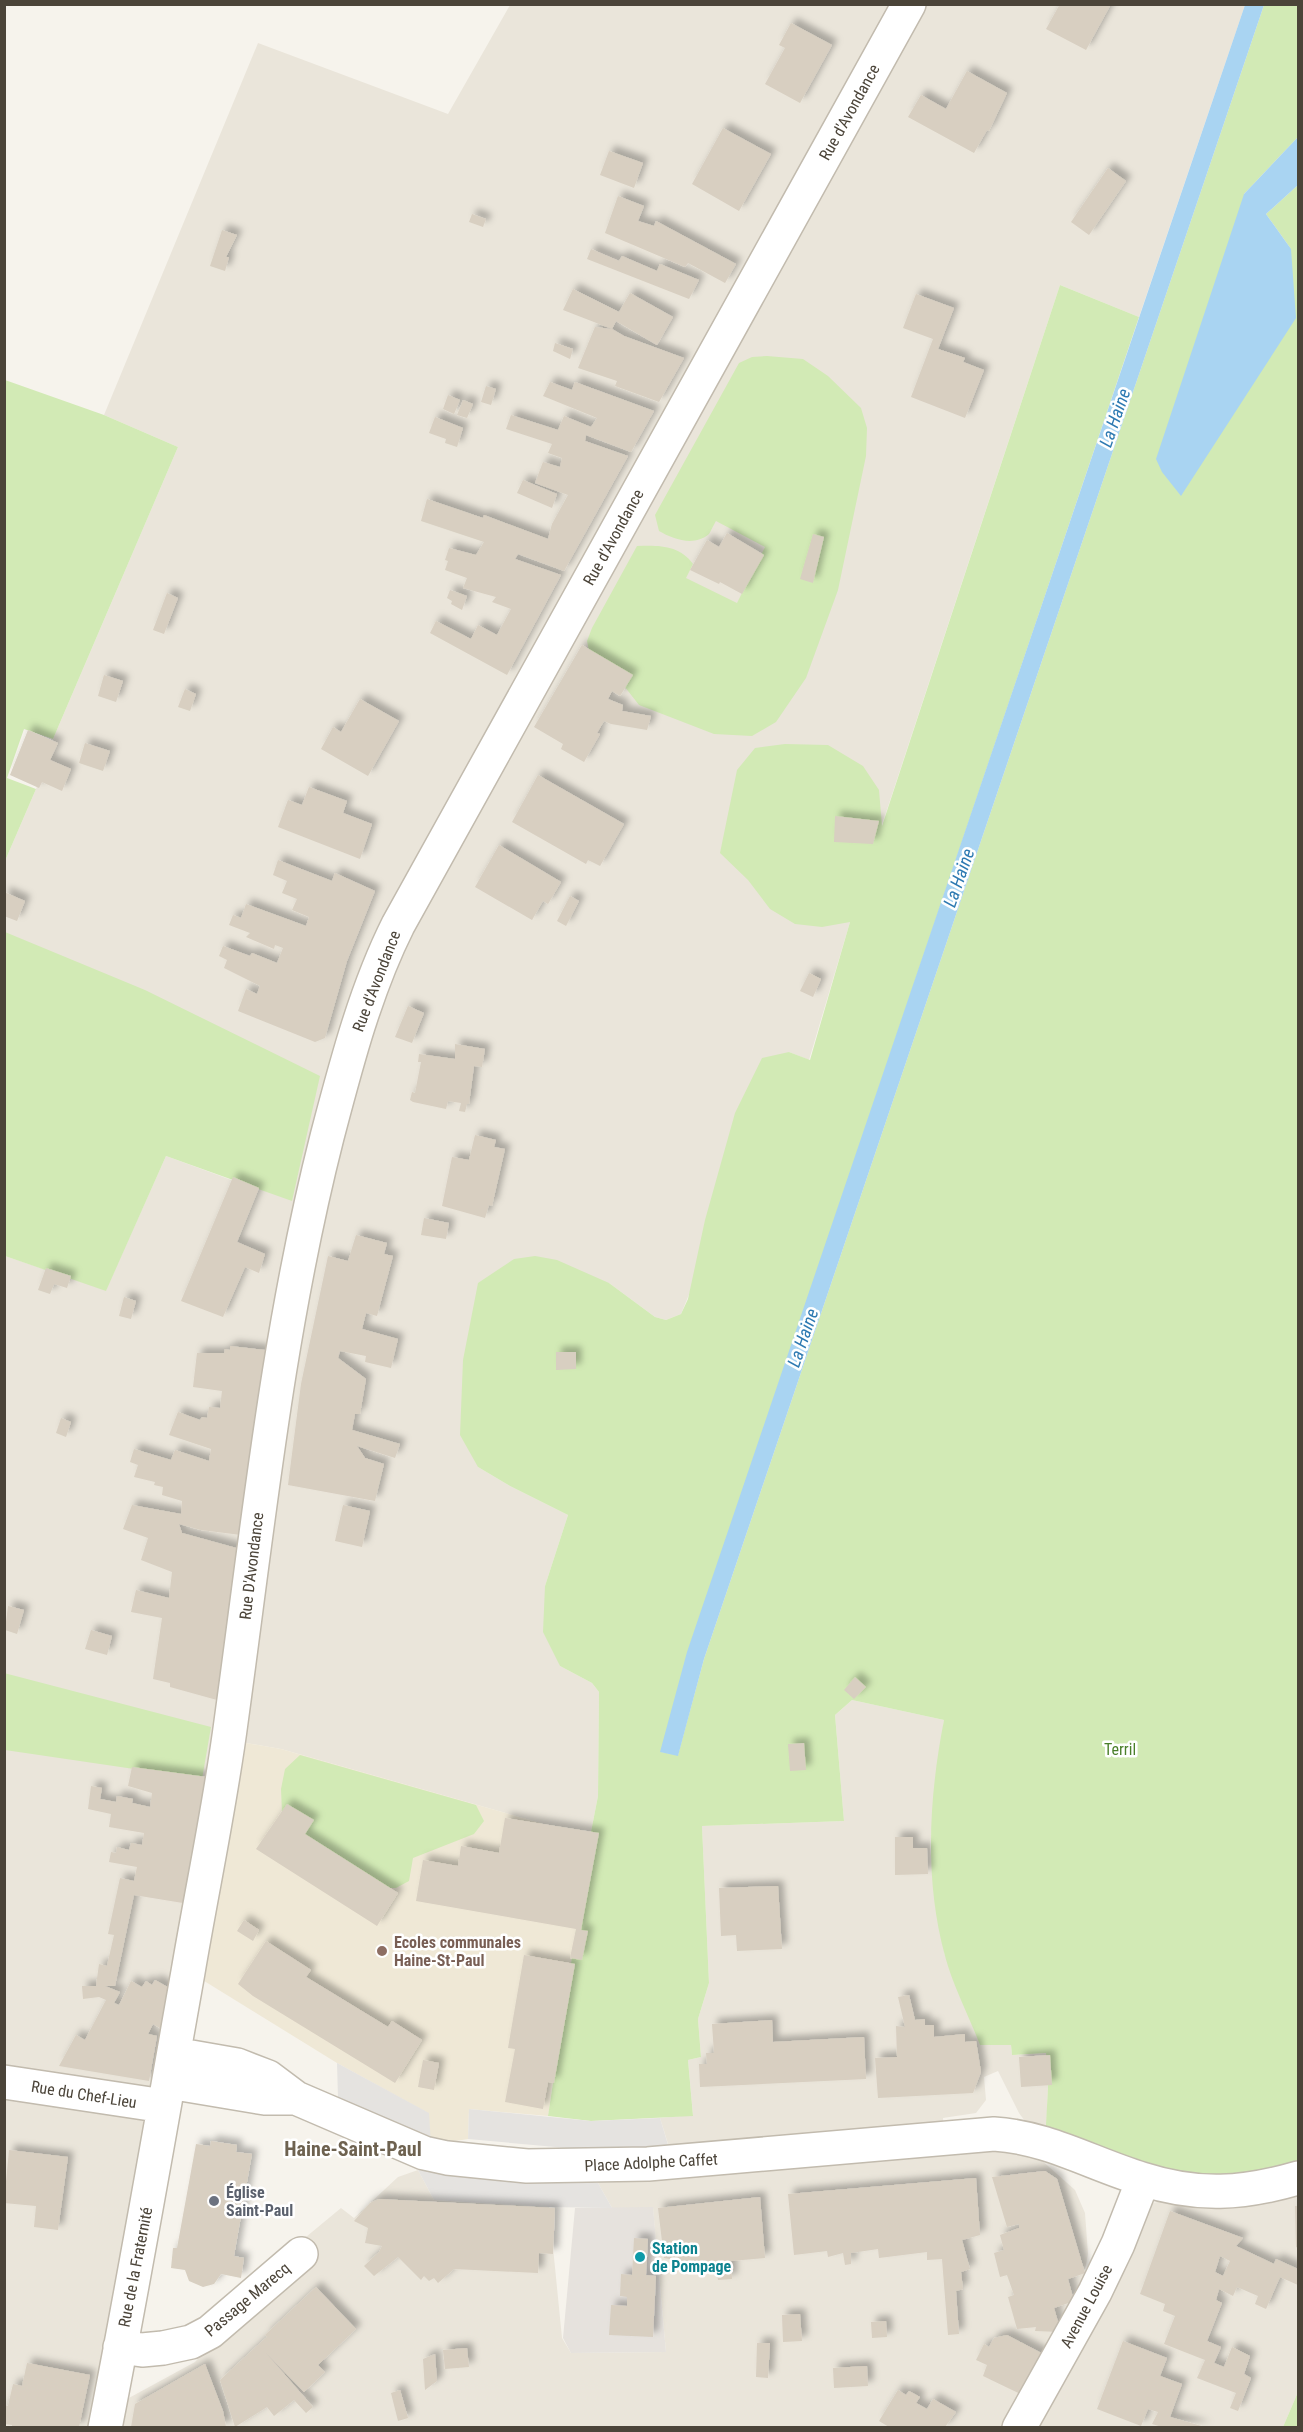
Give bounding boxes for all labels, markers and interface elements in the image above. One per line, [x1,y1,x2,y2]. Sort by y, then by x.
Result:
street label: Rue d'Avondance [815,61,884,164]
water label: La Haine [1095,386,1134,450]
street label: Rue d'Avondance [579,486,648,589]
water label: La Haine [939,846,978,910]
street label: Rue d'Avondance [348,928,404,1034]
water label: La Haine [783,1306,822,1370]
street label: Rue D'Avondance [235,1511,268,1621]
park label: Terril [1104,1740,1136,1759]
place label: Ecoles communales Haine-St-Paul [394,1933,521,1970]
marker: Ecoles communales Haine-St-Paul [375,1944,389,1958]
street label: Rue du Chef-Lieu [30,2077,138,2112]
district label: Haine-Saint-Paul [284,2137,422,2161]
street label: Place Adolphe Caffet [584,2150,718,2175]
place label: Église Saint-Paul [226,2183,293,2220]
marker: Église Saint-Paul [207,2194,221,2208]
street label: Rue de la Fraternité [115,2205,156,2329]
place label: Station de Pompage [652,2239,732,2276]
marker: Station de Pompage [633,2250,647,2264]
street label: Passage Marecq [201,2258,294,2340]
street label: Avenue Louise [1057,2261,1116,2351]

